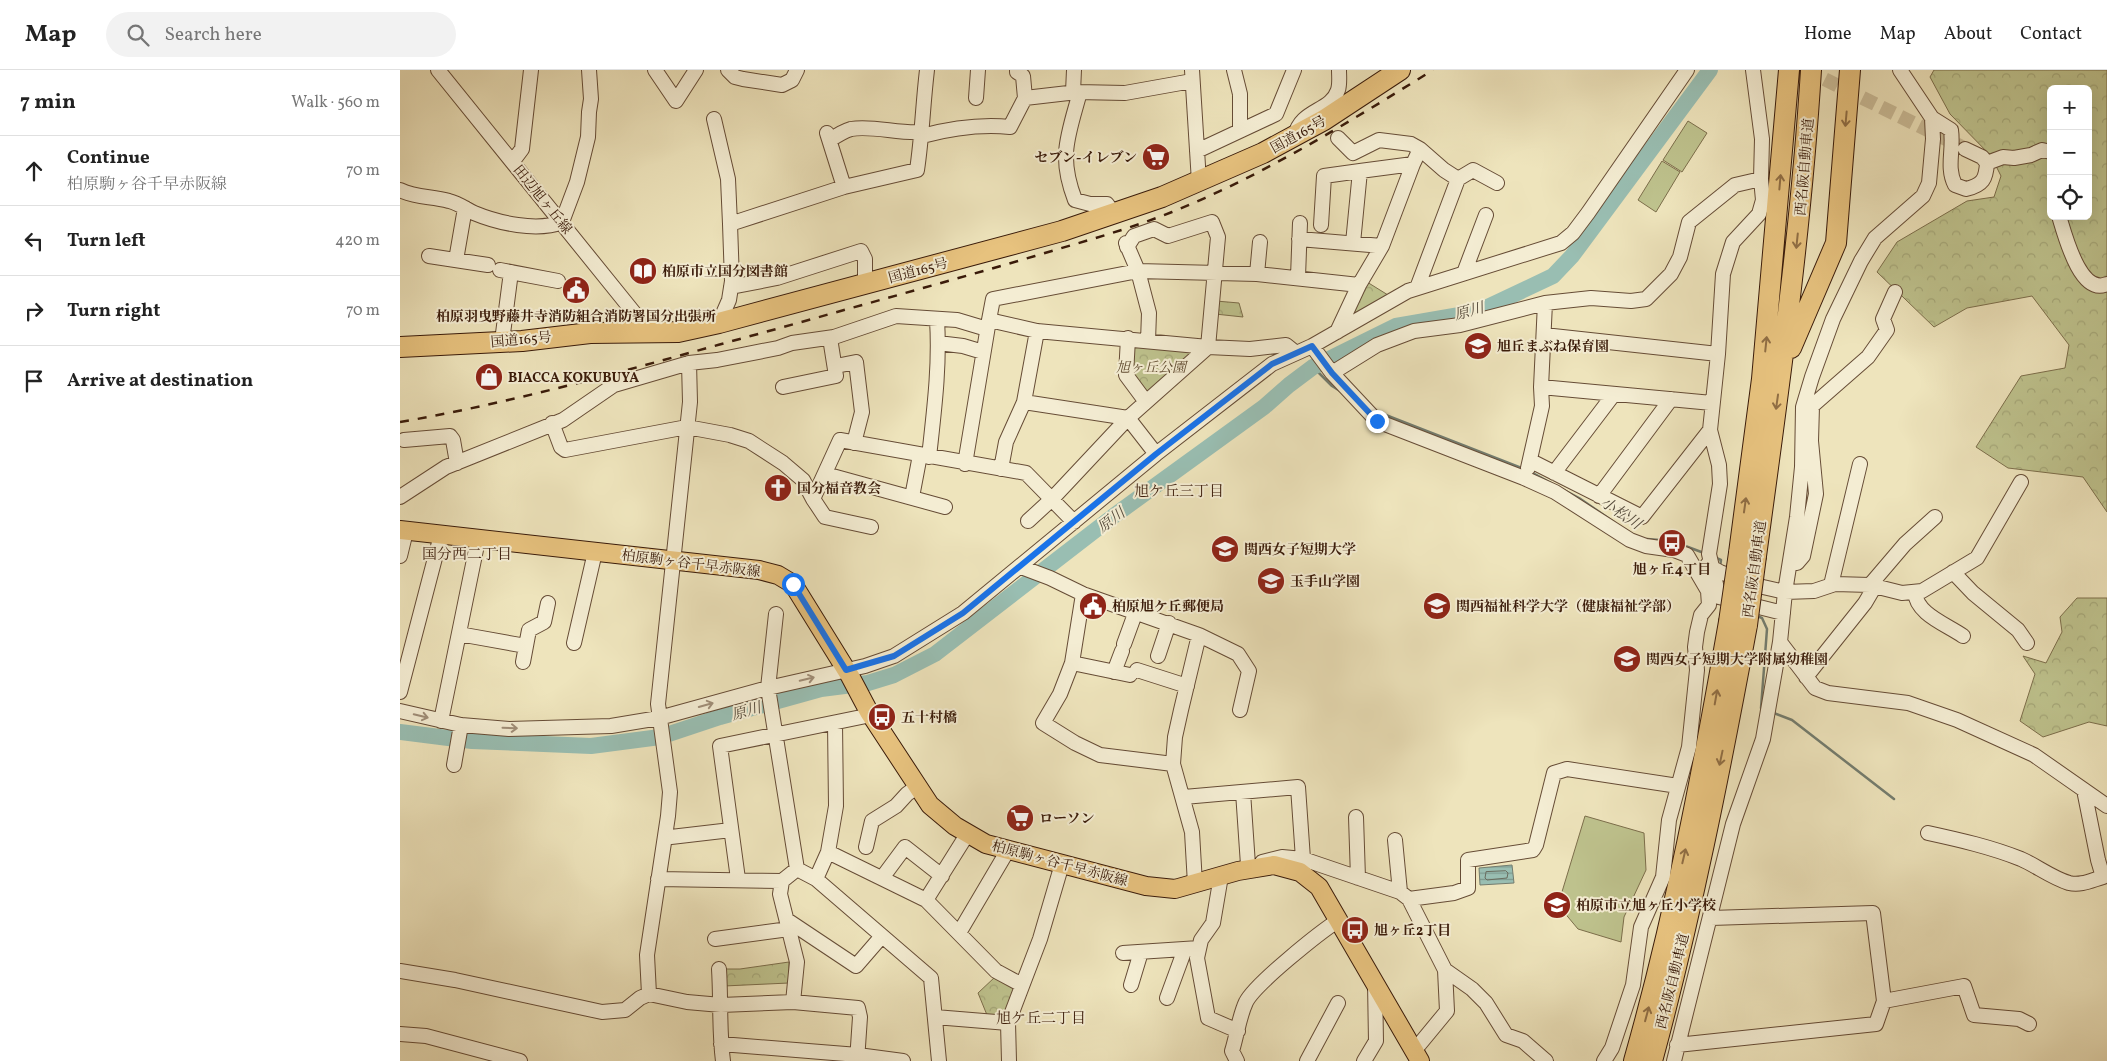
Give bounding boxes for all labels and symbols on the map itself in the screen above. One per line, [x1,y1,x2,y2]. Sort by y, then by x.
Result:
one-way arrow [1841,110,1851,126]
street label: 国道165号 [1267,112,1330,158]
street label: 西名阪自動車道 [1792,117,1819,217]
supermarket icon: セブン-イレブン [1141,142,1171,172]
place label: セブン-イレブン [1034,149,1137,168]
street label: 田辺旭ヶ丘線 [508,161,576,239]
one-way arrow [1776,174,1785,190]
one-way arrow [1792,232,1802,248]
street label: 国道165号 [886,254,950,289]
library icon: 柏原市立国分図書館 [628,256,658,286]
place label: 柏原市立国分図書館 [662,263,788,282]
public building icon: 柏原羽曳野藤井寺消防組合消防署国分出張所 [561,275,591,305]
water label: 原川 [1452,298,1489,326]
place label: 柏原羽曳野藤井寺消防組合消防署国分出張所 [436,308,716,327]
street label: 国道165号 [490,328,552,353]
school or university icon: 旭丘まぶね保育園 [1463,331,1493,361]
one-way arrow [1761,336,1770,352]
place label: 旭丘まぶね保育園 [1497,338,1609,357]
park label: 旭ヶ丘公園 [1116,359,1188,378]
shop icon: BIACCA KOKUBUYA [474,362,504,392]
place label: BIACCA KOKUBUYA [508,369,639,388]
one-way arrow [1772,394,1782,410]
route end [1366,410,1389,433]
church icon: 国分福音教会 [763,473,793,503]
place label: 国分福音教会 [797,480,881,499]
district label: 旭ケ丘三丁目 [1134,482,1224,503]
water label: 小松川 [1596,493,1646,537]
one-way arrow [1741,497,1751,513]
water label: 原川 [1094,503,1132,539]
street label: 西名阪自動車道 [1739,519,1772,619]
bus stop icon: 旭ヶ丘4丁目 [1657,528,1687,558]
school or university icon: 関西女子短期大学 [1210,534,1240,564]
place label: 関西女子短期大学 [1244,541,1356,560]
district label: 国分西二丁目 [422,545,512,566]
street label: 柏原駒ヶ谷千早赤阪線 [620,547,761,582]
place label: 旭ヶ丘4丁目 [1633,561,1711,580]
school or university icon: 玉手山学園 [1256,566,1286,596]
route start [782,573,805,596]
place label: 玉手山学園 [1290,573,1360,592]
public building icon: 柏原旭ケ丘郵便局 [1078,591,1108,621]
school or university icon: 関西福祉科学大学（健康福祉学部） [1422,591,1452,621]
place label: 柏原旭ケ丘郵便局 [1112,598,1224,617]
place label: 関西福祉科学大学（健康福祉学部） [1456,598,1680,617]
school or university icon: 関西女子短期大学附属幼稚園 [1612,644,1642,674]
place label: 関西女子短期大学附属幼稚園 [1646,651,1828,670]
one-way arrow [798,674,814,683]
one-way arrow [1711,689,1721,705]
water label: 原川 [729,698,766,727]
one-way arrow [698,700,714,709]
bus stop icon: 五十村橋 [867,702,897,732]
place label: 五十村橋 [901,709,957,728]
one-way arrow [412,712,428,721]
one-way arrow [502,723,518,733]
one-way arrow [1716,750,1726,766]
supermarket icon: ローソン [1005,803,1035,833]
place label: ローソン [1039,810,1094,829]
street label: 柏原駒ヶ谷千早赤阪線 [990,837,1130,892]
one-way arrow [1680,848,1689,864]
school or university icon: 柏原市立旭ヶ丘小学校 [1542,890,1572,920]
place label: 柏原市立旭ヶ丘小学校 [1576,897,1716,916]
bus stop icon: 旭ヶ丘2丁目 [1340,915,1370,945]
place label: 旭ヶ丘2丁目 [1374,922,1451,941]
street label: 西名阪自動車道 [1652,932,1695,1031]
one-way arrow [1642,1007,1652,1023]
district label: 旭ケ丘二丁目 [996,1009,1086,1030]

